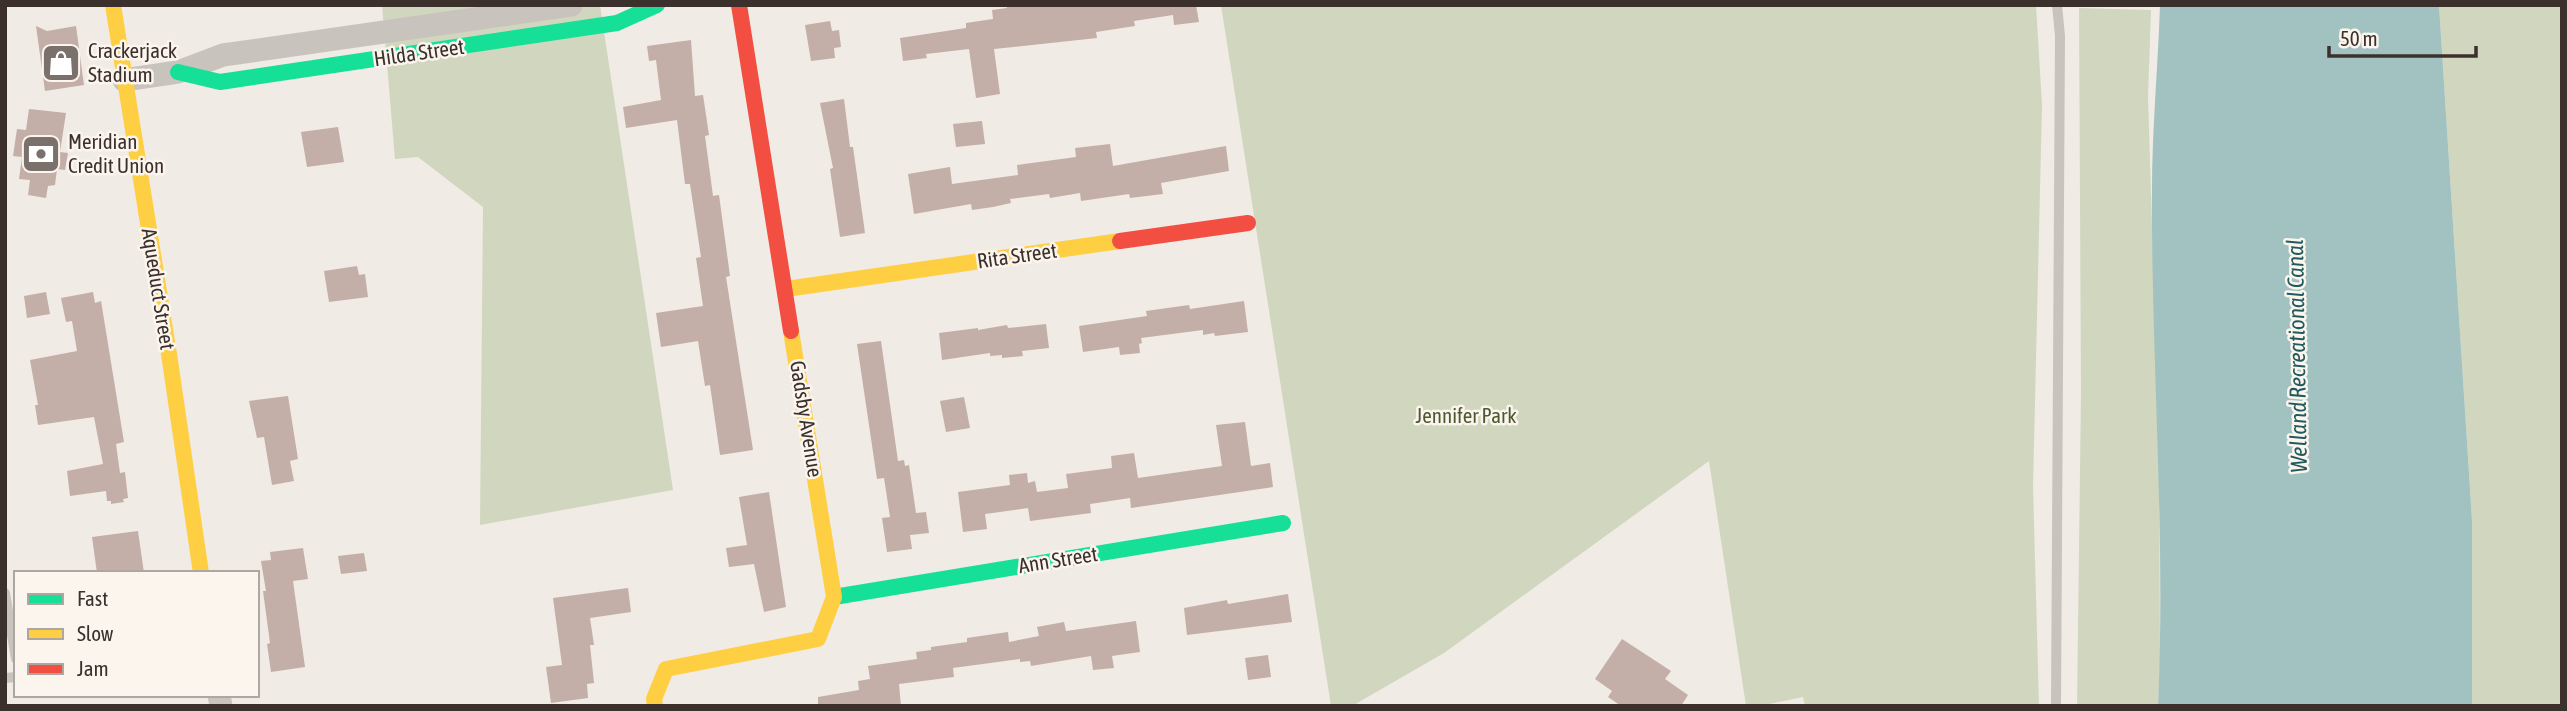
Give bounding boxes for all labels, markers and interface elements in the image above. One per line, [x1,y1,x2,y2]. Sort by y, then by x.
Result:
scale bar [2329,14,2476,58]
text: 50 m [2340,26,2378,50]
street label: Hilda Street [372,34,466,70]
place label: Crackerjack Stadium [88,38,177,86]
shop icon: Crackerjack Stadium [40,42,82,84]
place label: Meridian Credit Union [68,129,164,177]
bank icon: Meridian Credit Union [20,133,62,175]
street label: Aqueduct Street [138,226,180,351]
street label: Rita Street [976,238,1058,272]
water label: Welland Recreational Canal [2282,239,2312,473]
street label: Gadsby Avenue [786,359,828,479]
park label: Jennifer Park [1416,403,1516,427]
street label: Ann Street [1017,541,1099,577]
legend [14,571,259,697]
text: Fast [77,586,108,610]
text: Slow [77,621,114,645]
text: Jam [77,656,109,680]

